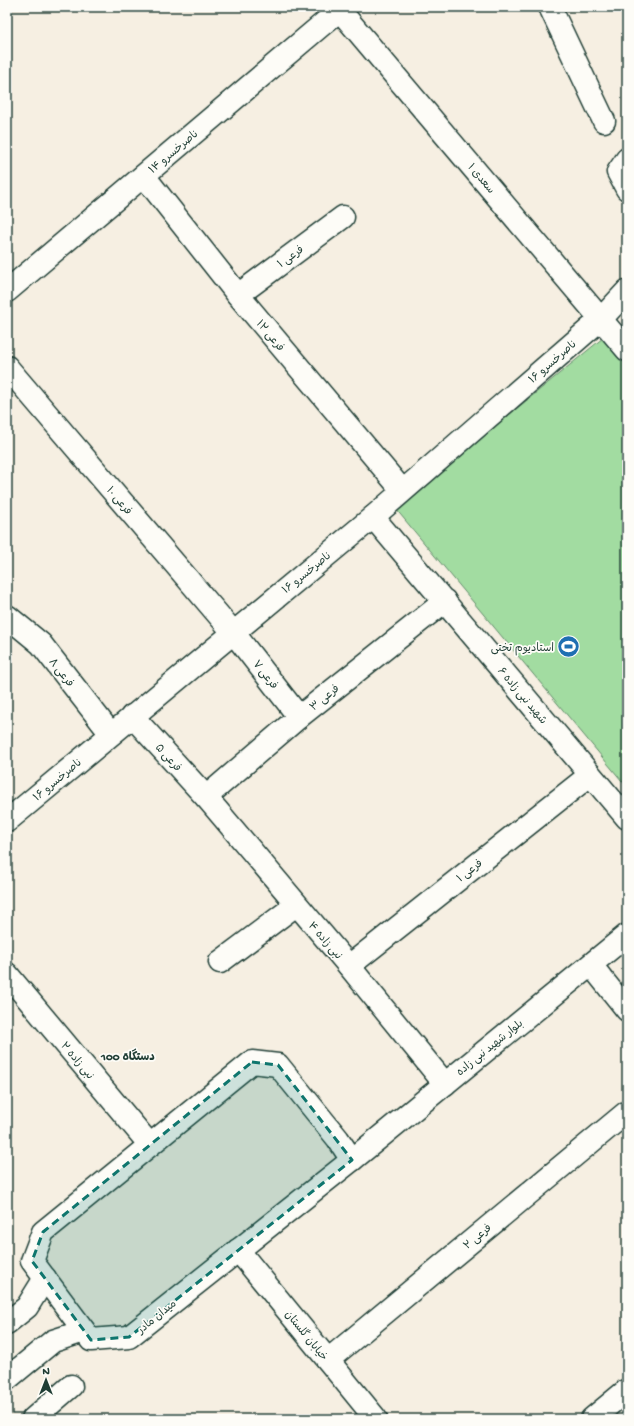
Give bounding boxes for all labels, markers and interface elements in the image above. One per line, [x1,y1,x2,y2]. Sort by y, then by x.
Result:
street label: ناصرخسرو ۱۴ [146,128,202,177]
street label: سعدی ۱ [465,162,496,197]
street label: فرعی ۱ [275,243,307,271]
street label: فرعی ۱۲ [253,318,287,354]
street label: ناصرخسرو ۱۶ [526,338,580,387]
street label: فرعی ۱۰ [103,484,134,518]
street label: ناصرخسرو ۱۶ [280,549,334,597]
sports icon: استادیوم تختی [556,634,582,660]
place label: استادیوم تختی [491,642,554,656]
street label: فرعی ۸ [46,656,76,690]
street label: فرعی ۷ [250,658,280,692]
street label: شهید نبی زاده ۶ [494,665,549,727]
street label: فرعی ۳ [308,682,342,714]
street label: فرعی ۵ [152,741,184,775]
street label: ناصرخسرو ۱۶ [31,756,85,804]
street label: فرعی ۱ [454,857,485,885]
street label: نبی زاده ۴ [305,920,345,962]
street label: بلوار شهید نبی زاده [454,1017,526,1079]
street label: نبی زاده ۲ [58,1040,96,1082]
district label: 100 دستگاه [100,1048,155,1065]
street label: فرعی ۲ [461,1222,495,1253]
street label: میدان مادر [134,1297,179,1338]
street label: خیابان گلستان [282,1308,331,1364]
north arrow [26,1360,66,1400]
text: N [42,1366,50,1378]

